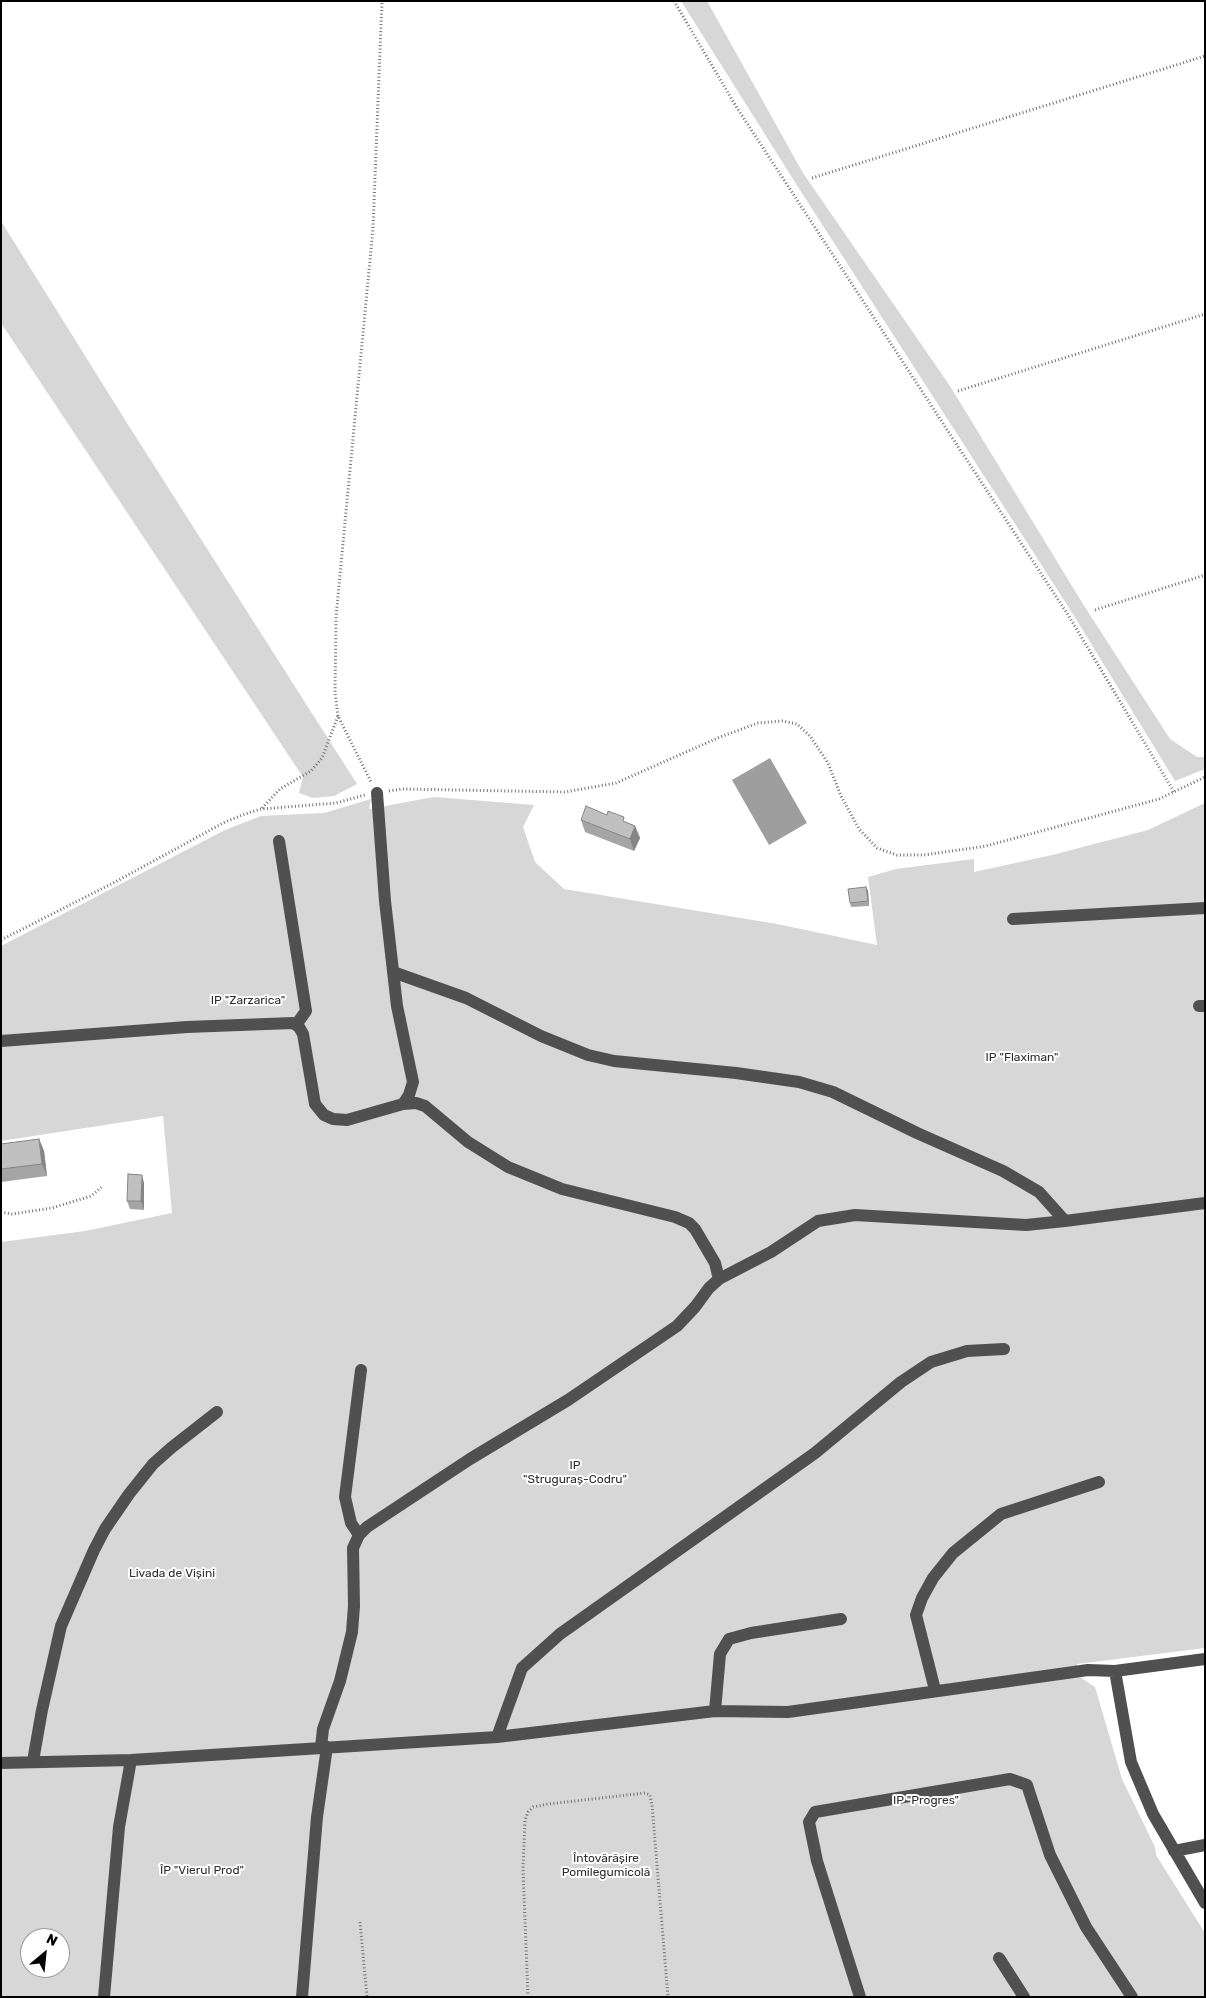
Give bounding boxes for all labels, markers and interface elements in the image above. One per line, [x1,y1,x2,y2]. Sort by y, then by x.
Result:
park label: IP "Zarzarica" [211,994,285,1008]
park label: IP "Flaximan" [985,1051,1059,1065]
park label: IP "Struguraș-Codru" [523,1459,627,1487]
park label: Livada de Vișini [129,1567,215,1581]
park label: IP "Progres" [893,1794,959,1808]
park label: Întovărășire Pomilegumicolă [562,1852,650,1880]
park label: ÎP "Vierul Prod" [160,1864,244,1878]
north arrow [20,1928,70,1978]
text: N [43,1930,60,1950]

